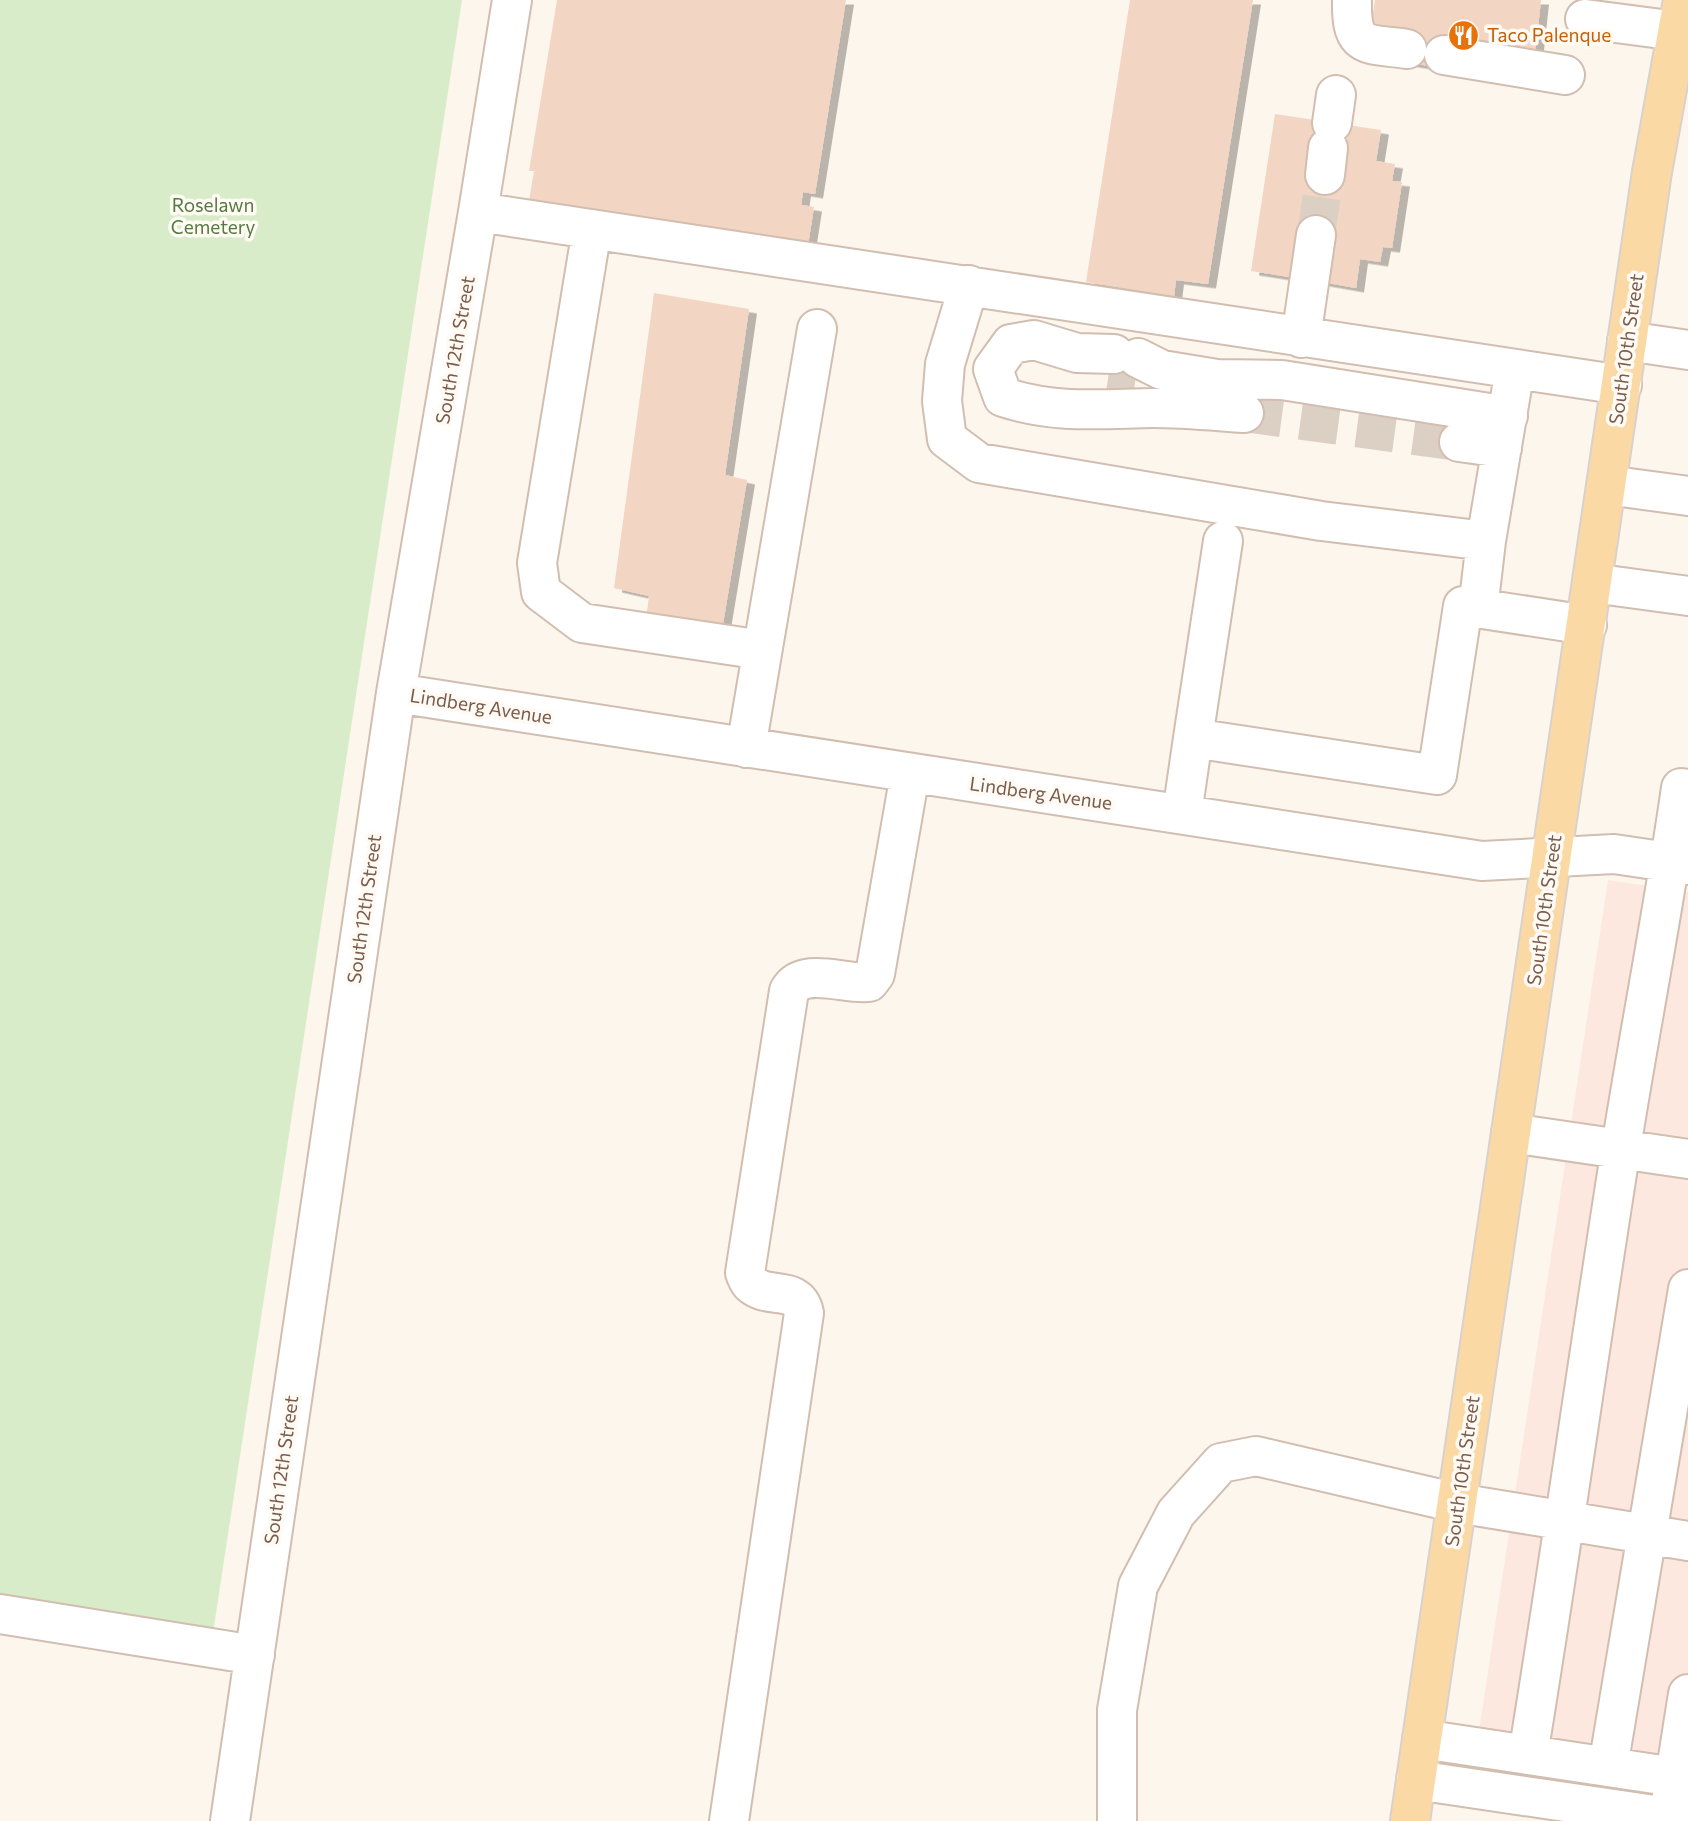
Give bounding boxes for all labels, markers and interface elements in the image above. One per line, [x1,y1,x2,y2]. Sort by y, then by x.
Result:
restaurant icon: Taco Palenque [1447,18,1481,52]
place label: Taco Palenque [1487,23,1611,46]
park label: Roselawn Cemetery [171,193,255,238]
street label: South 10th Street [1604,272,1647,426]
street label: South 12th Street [430,274,479,426]
street label: Lindberg Avenue [408,683,554,728]
street label: Lindberg Avenue [968,771,1114,814]
street label: South 12th Street [342,833,385,985]
street label: South 10th Street [1522,833,1565,987]
street label: South 12th Street [259,1394,302,1546]
street label: South 10th Street [1440,1394,1483,1548]

